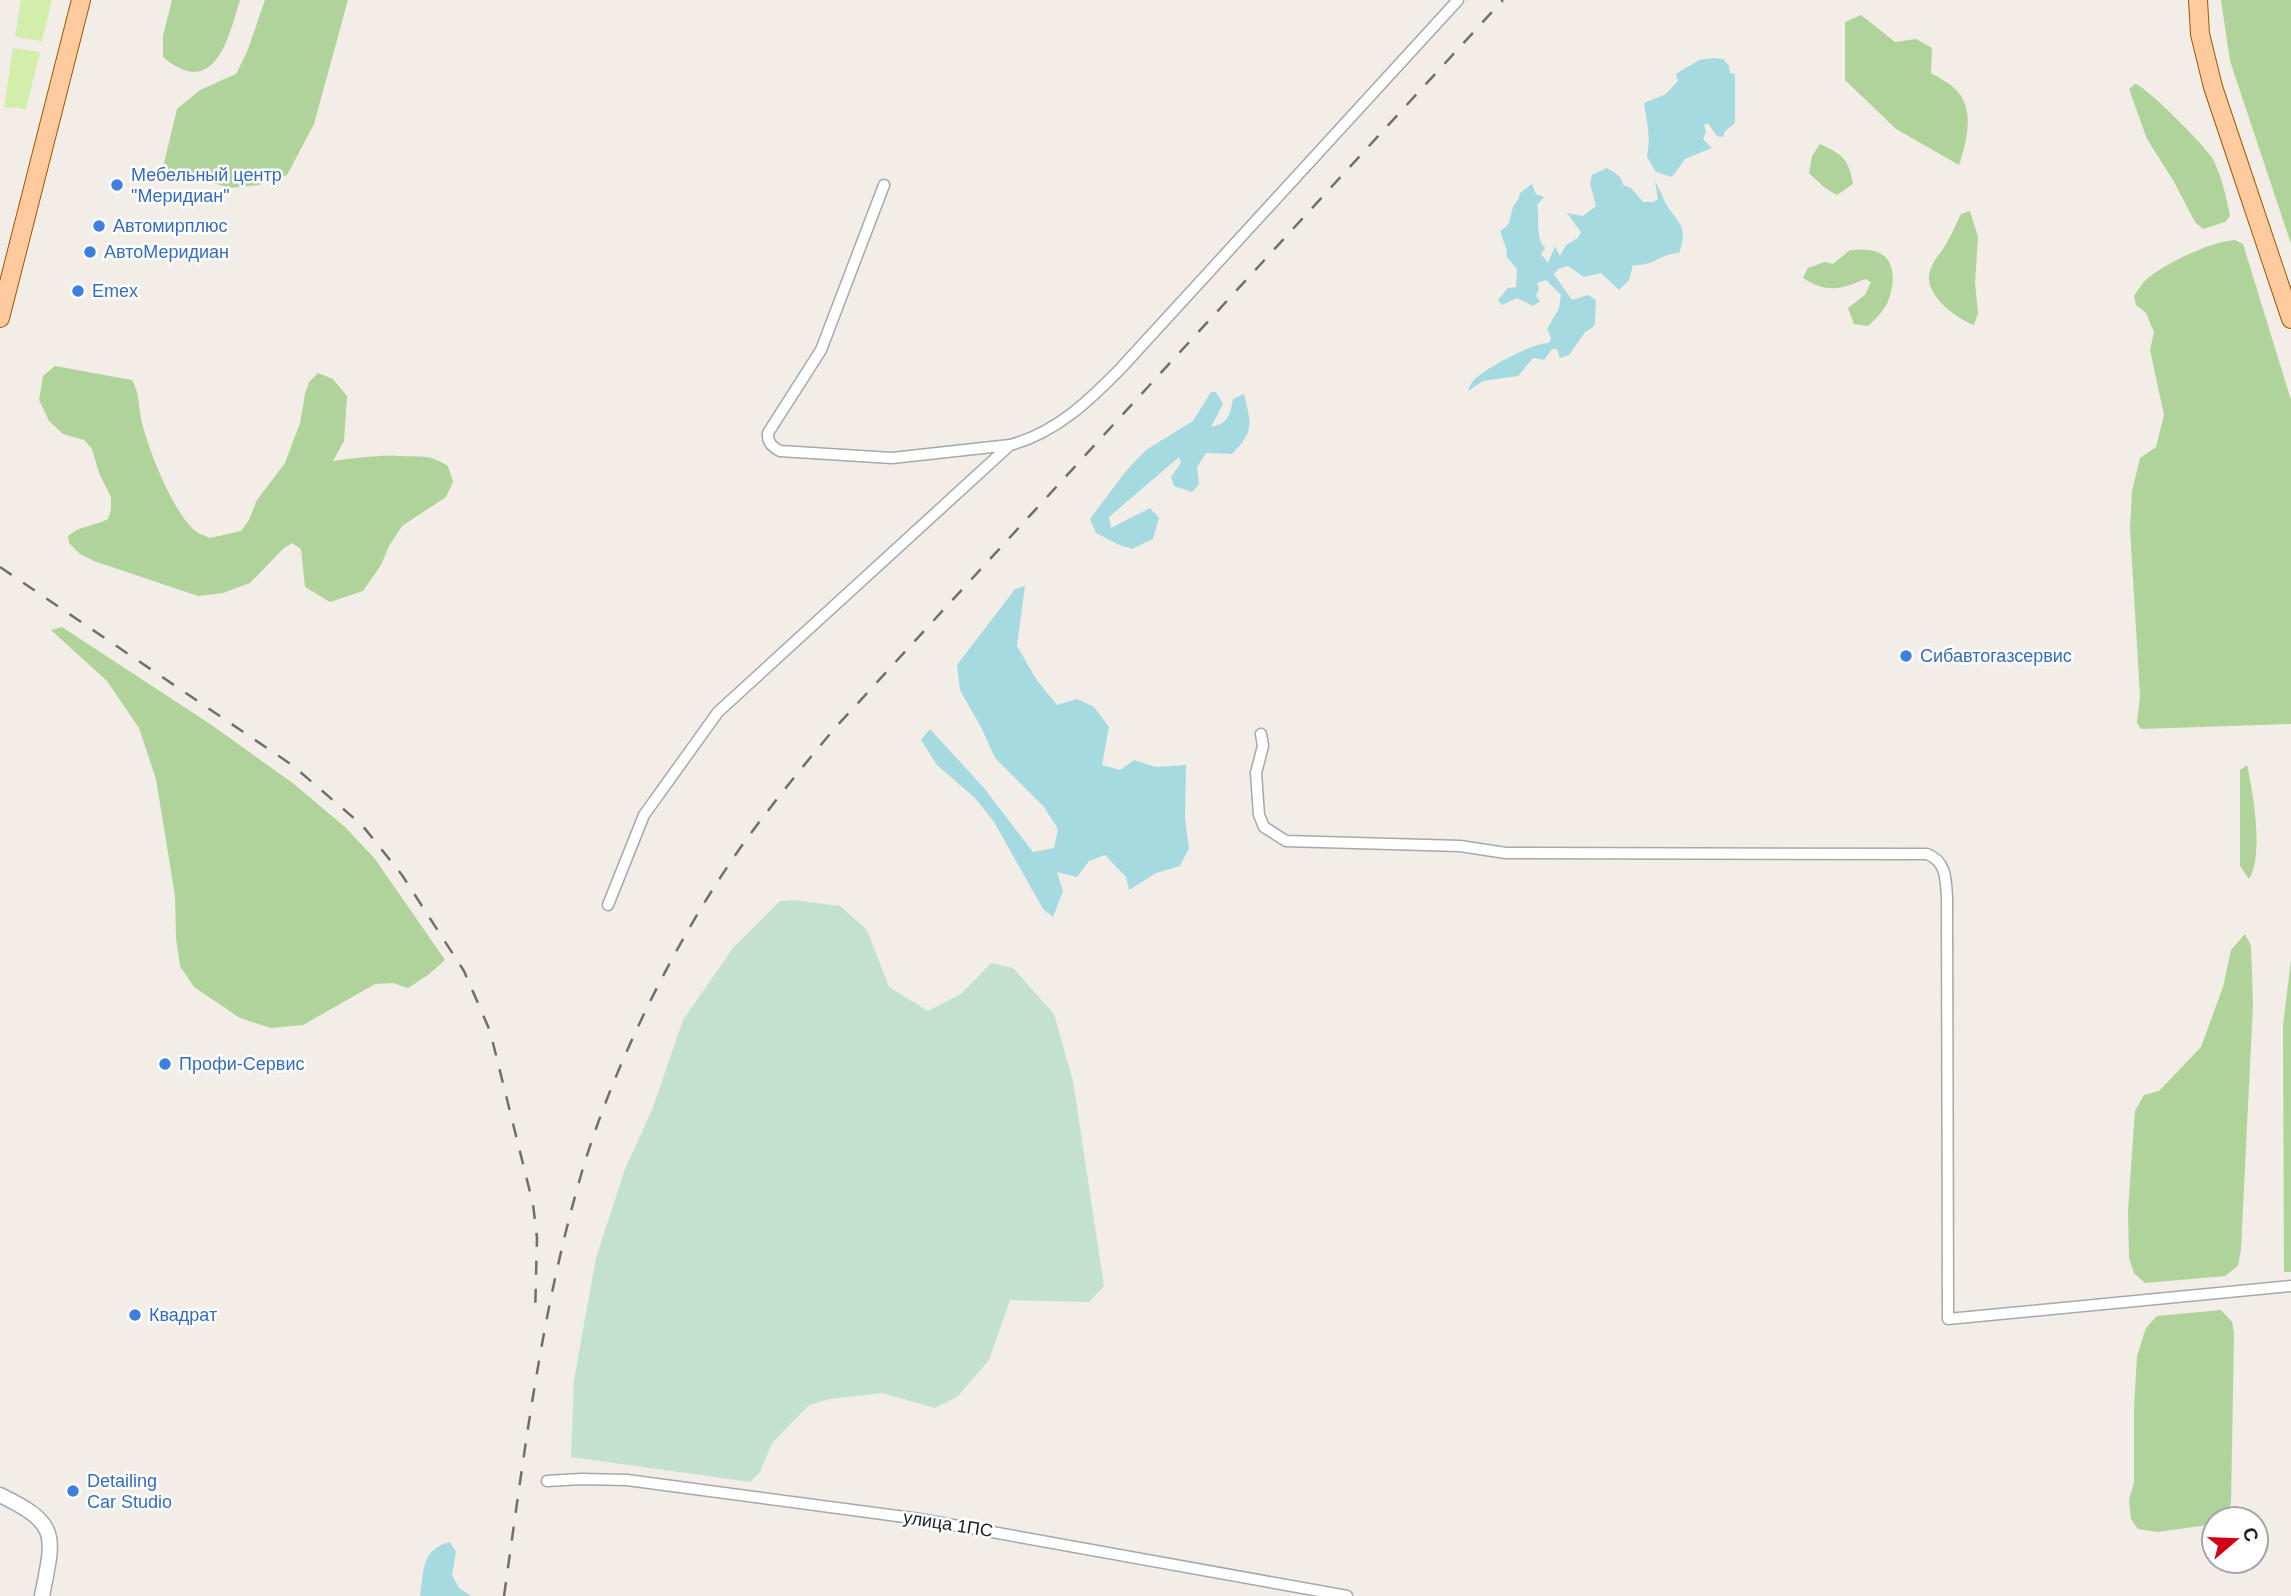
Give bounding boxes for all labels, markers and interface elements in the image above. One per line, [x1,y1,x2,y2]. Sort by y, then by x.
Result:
place label: Мебельный центр "Меридиан" [131,165,282,206]
marker: Мебельный центр "Меридиан" [109,177,125,193]
place label: Автомирплюс [113,216,227,236]
marker: Автомирплюс [91,218,107,234]
place label: АвтоМеридиан [104,242,229,262]
marker: АвтоМеридиан [82,244,98,260]
place label: Emex [92,281,138,301]
marker: Emex [70,283,86,299]
place label: Сибавтогазсервис [1920,646,2072,666]
marker: Сибавтогазсервис [1898,648,1914,664]
place label: Профи-Сервис [179,1054,304,1074]
marker: Профи-Сервис [157,1056,173,1072]
place label: Квадрат [149,1305,217,1325]
marker: Квадрат [127,1307,143,1323]
place label: Detailing Car Studio [87,1471,172,1512]
marker: Detailing Car Studio [65,1483,81,1499]
north arrow [2200,1505,2270,1575]
street label: улица 1ПС [902,1507,994,1541]
text: С [2238,1525,2263,1545]

